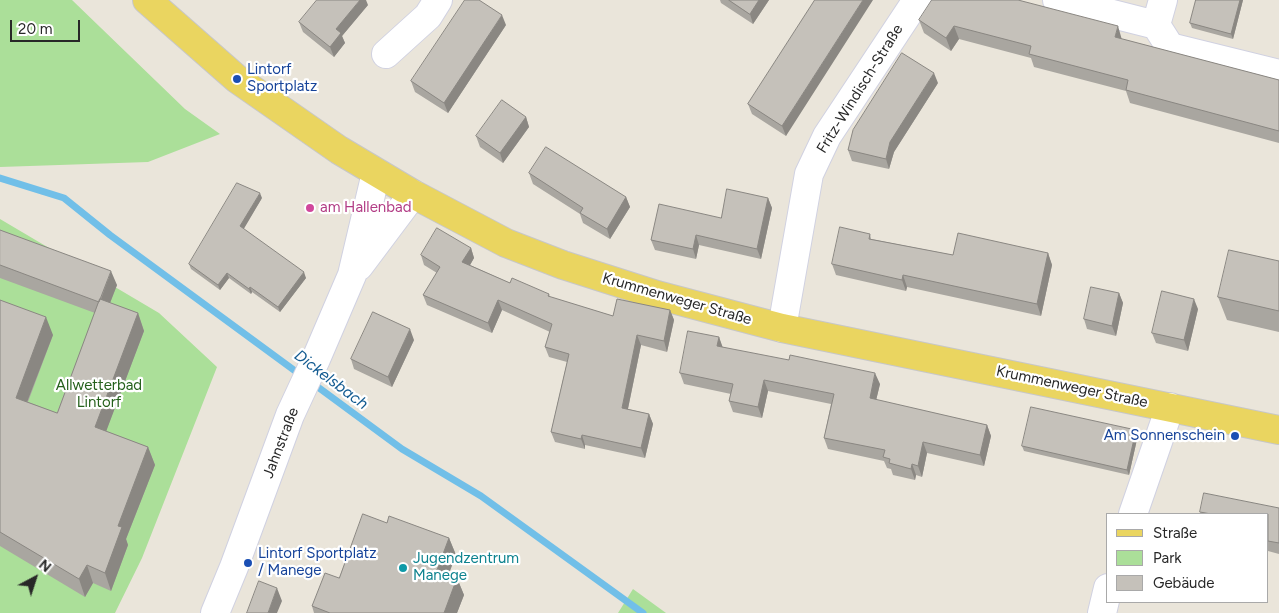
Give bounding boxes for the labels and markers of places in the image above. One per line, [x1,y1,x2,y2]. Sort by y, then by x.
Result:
place label: Lintorf Sportplatz [247,61,317,96]
marker: Lintorf Sportplatz [231,73,243,85]
place label: am Hallenbad [320,199,411,217]
marker: am Hallenbad [304,202,316,214]
place label: Am Sonnenschein [1104,427,1225,445]
marker: Am Sonnenschein [1229,430,1241,442]
place label: Lintorf Sportplatz / Manege [258,545,377,580]
place label: Jugendzentrum Manege [413,550,519,585]
marker: Lintorf Sportplatz / Manege [242,557,254,569]
marker: Jugendzentrum Manege [397,562,409,574]

